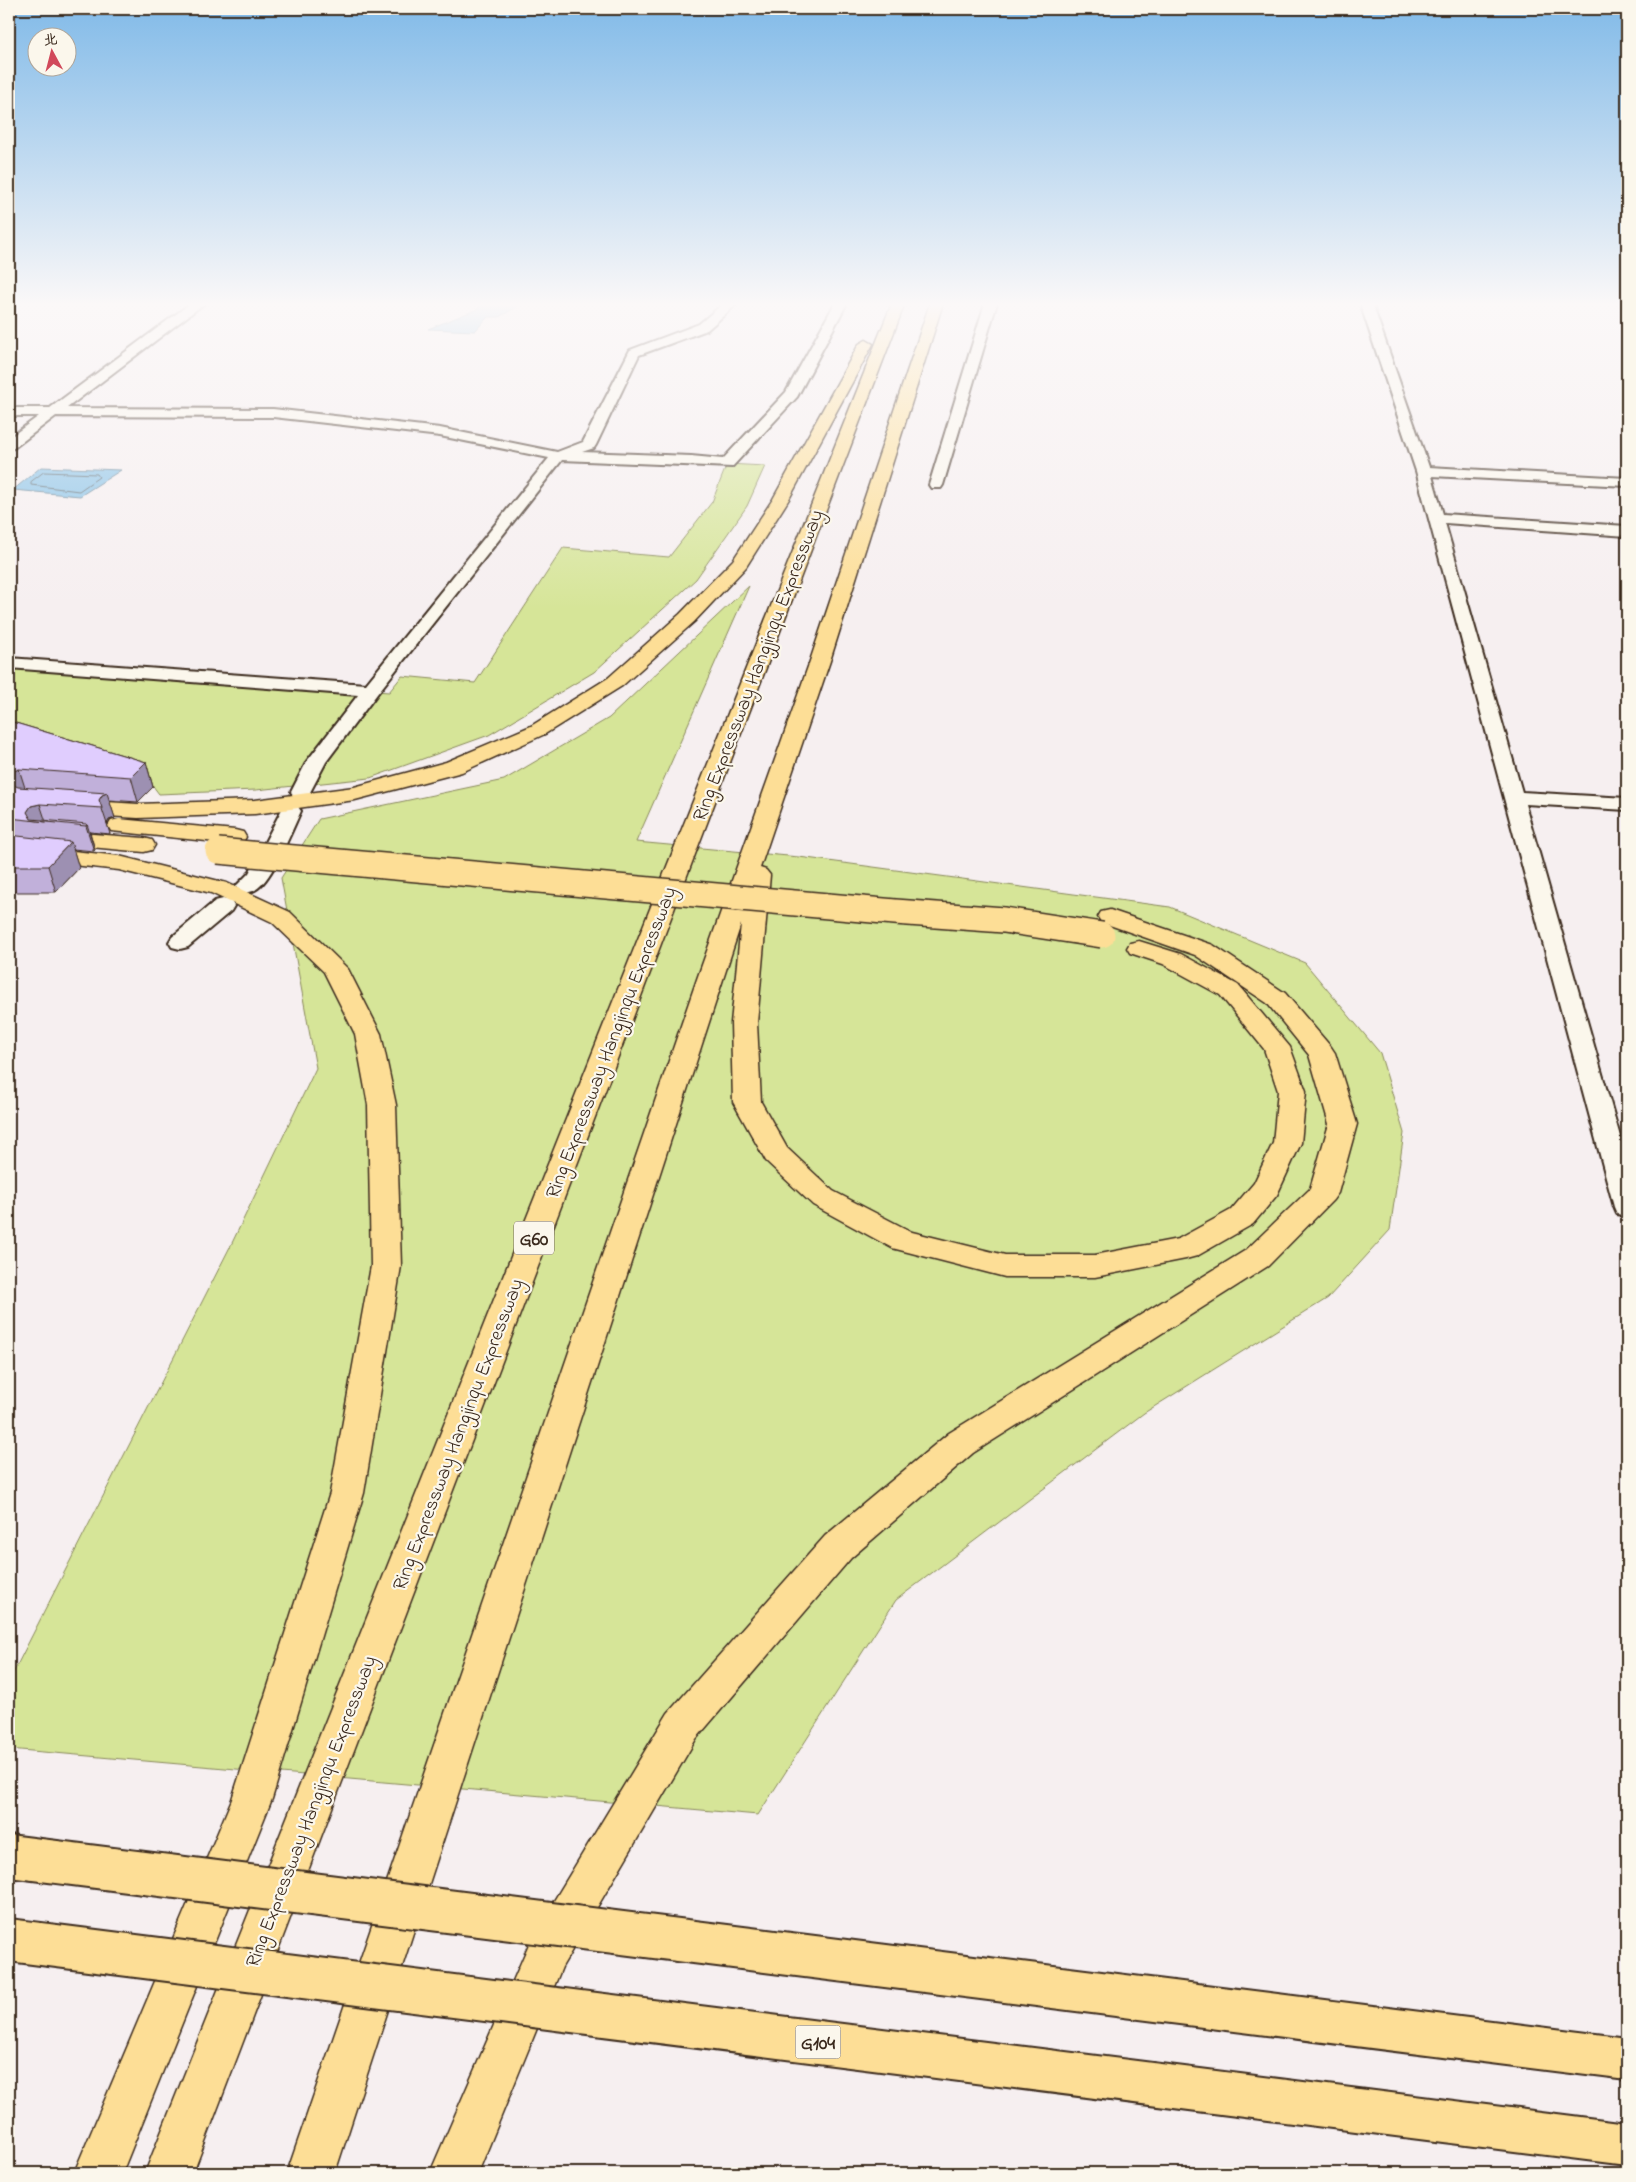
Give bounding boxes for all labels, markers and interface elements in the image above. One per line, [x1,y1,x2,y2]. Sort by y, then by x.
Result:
north arrow [28,28,78,78]
text: 北 [42,29,59,52]
street label: Ring Expressway Hangjinqu Expressway [686,506,833,826]
street label: Ring Expressway Hangjinqu Expressway [539,883,686,1203]
road number: G60 [514,1222,554,1254]
street label: Ring Expressway Hangjinqu Expressway [386,1275,533,1595]
street label: Ring Expressway Hangjinqu Expressway [239,1652,386,1972]
road number: G104 [796,2025,840,2058]

